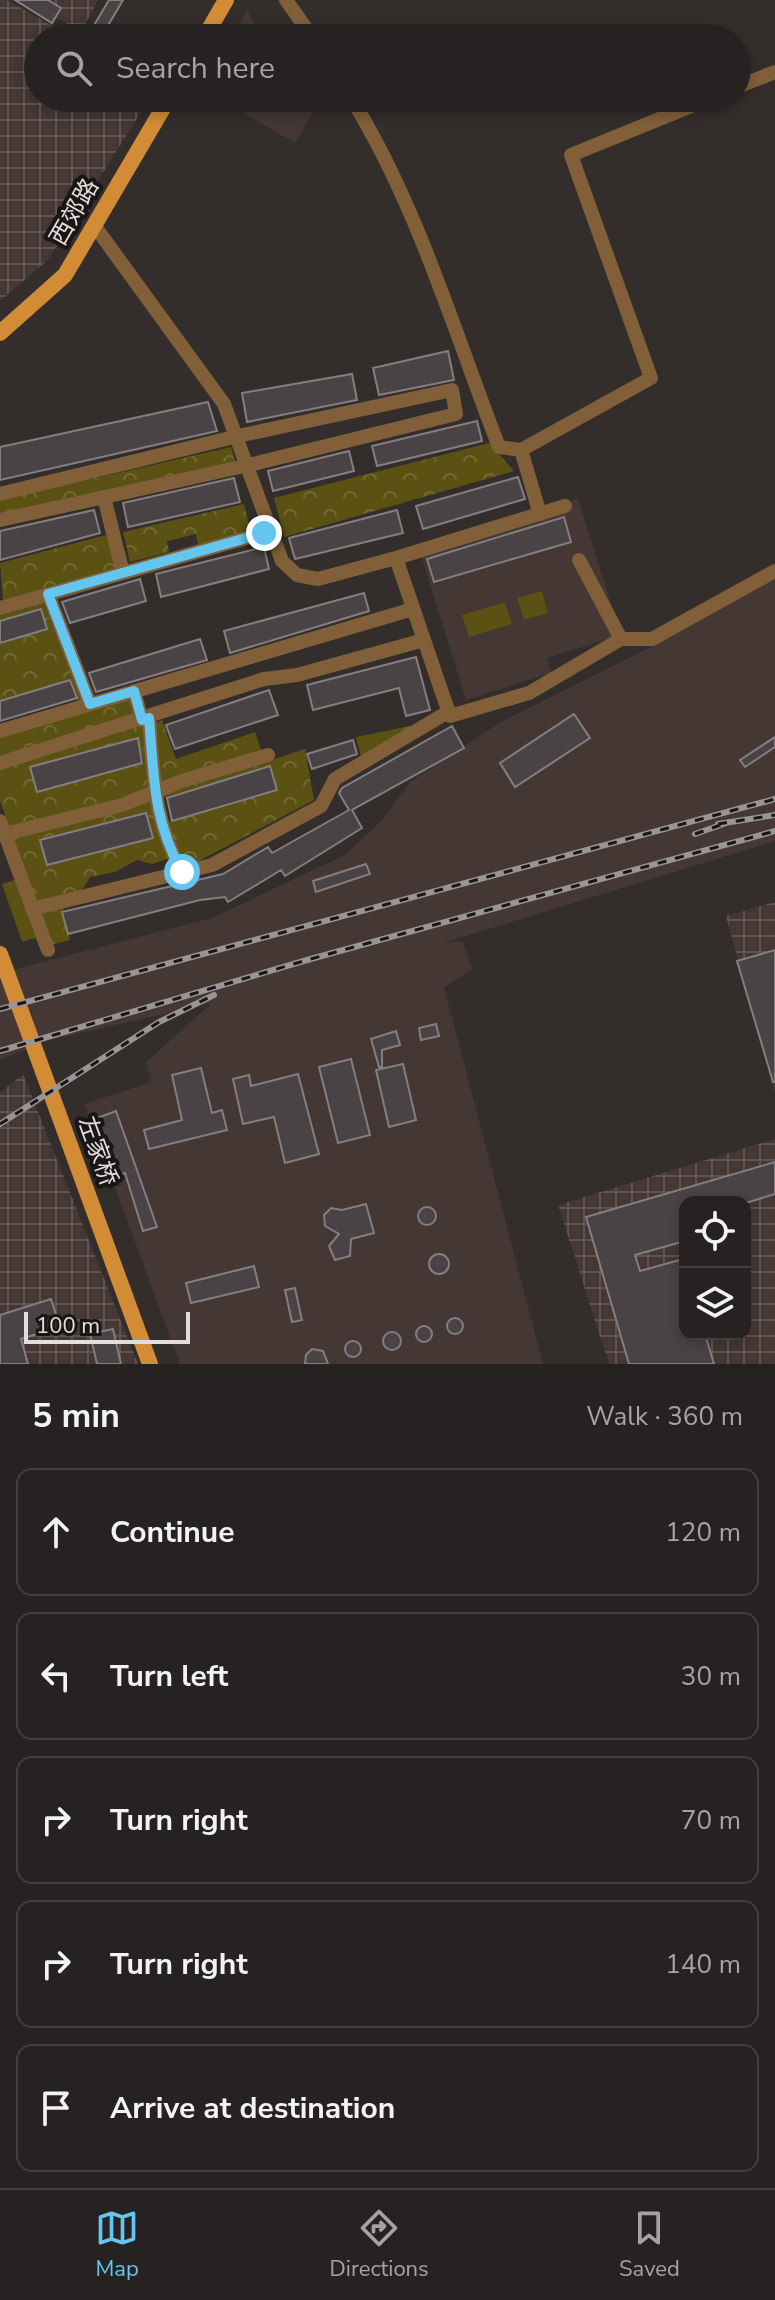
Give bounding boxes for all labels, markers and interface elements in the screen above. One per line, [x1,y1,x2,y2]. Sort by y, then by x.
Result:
search box [24,24,751,112]
icon: search [52,46,96,90]
text: Search here [116,48,275,89]
street label: 西郊路 [42,173,106,251]
route end [246,515,282,551]
route start [164,854,200,890]
street label: 左家桥 [71,1112,125,1190]
map controls [679,1196,751,1340]
button: locate [679,1196,751,1268]
button: layers [679,1268,751,1340]
scale bar [24,1308,190,1344]
text: 100 m [36,1311,100,1341]
text: 5 min [32,1393,120,1439]
text: Walk · 360 m [586,1399,743,1434]
icon: ahead [34,1510,78,1554]
text: Continue [110,1512,235,1553]
text: 120 m [665,1515,741,1550]
icon: left [34,1654,78,1698]
text: Turn left [110,1656,228,1697]
text: 30 m [681,1659,741,1694]
icon: right [34,1798,78,1842]
text: Turn right [110,1800,248,1841]
text: 70 m [681,1803,741,1838]
icon: right [34,1942,78,1986]
text: Turn right [110,1944,248,1985]
text: 140 m [665,1947,741,1982]
icon: arrive [34,2086,78,2130]
text: Arrive at destination [110,2088,395,2129]
tab: Map [95,2206,139,2284]
tab: Directions [330,2206,429,2284]
tab: Saved [619,2206,680,2284]

